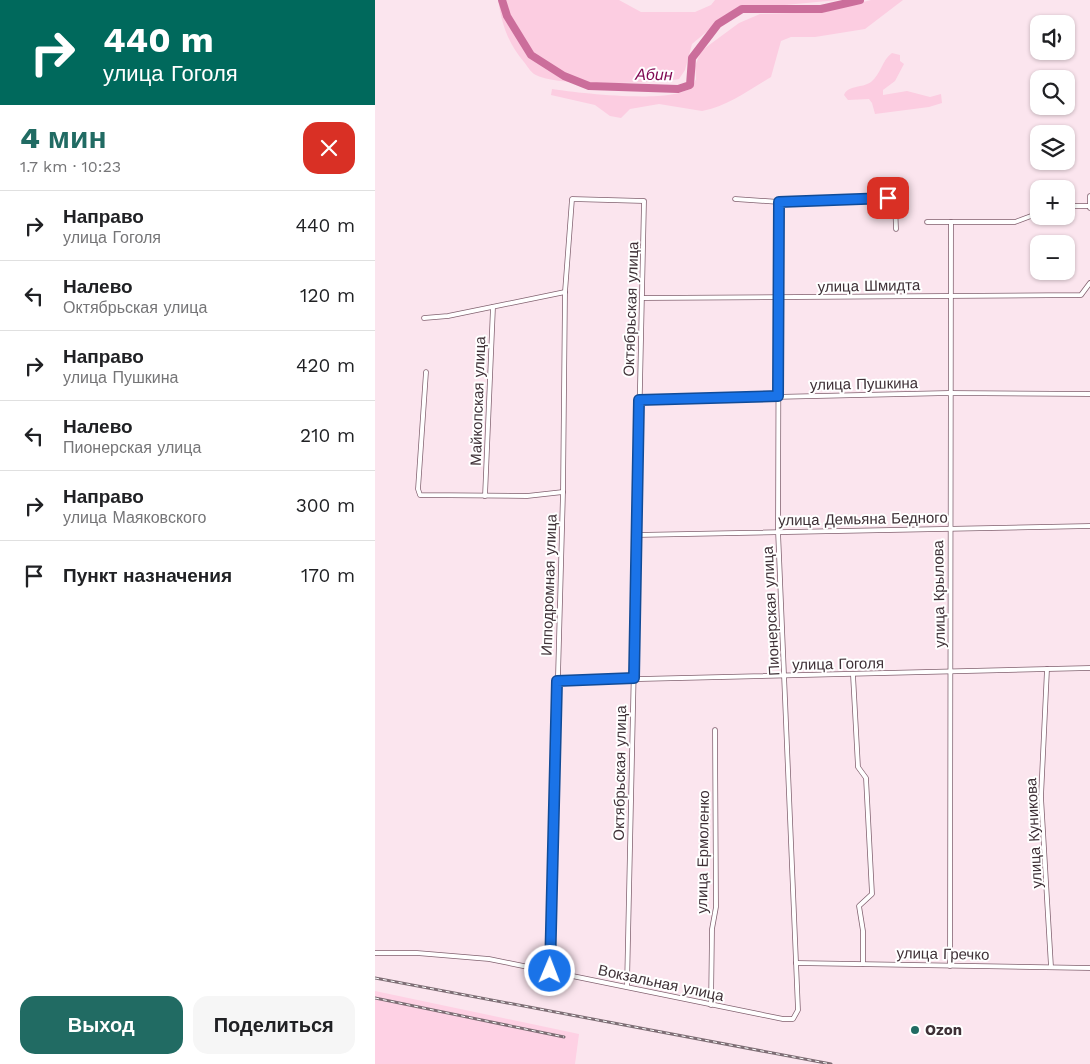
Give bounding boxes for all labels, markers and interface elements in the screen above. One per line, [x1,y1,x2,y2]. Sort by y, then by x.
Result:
map controls [1030,15,1075,280]
button: sound [1030,15,1075,60]
text: 440 m [103,19,214,61]
icon: right [20,20,85,85]
text: улица Гоголя [103,61,238,86]
water label: Абин [634,65,673,84]
button: search [1030,70,1075,115]
text: 4 мин [20,120,107,155]
button: close [303,122,355,174]
button: layers [1030,125,1075,170]
text: 1.7 km · 10:23 [20,157,121,176]
pin [867,177,909,219]
button: + [1030,180,1075,225]
icon: arrive [874,184,902,212]
text: Направо [63,205,144,228]
icon: right [20,212,48,240]
text: 440 m [295,214,355,237]
text: улица Гоголя [63,228,161,247]
button: − [1030,235,1075,280]
street label: Октябрьская улица [620,240,642,377]
text: Налево [63,275,133,298]
street label: улица Шмидта [818,276,921,296]
icon: left [20,282,48,310]
text: 120 m [300,284,355,307]
text: Октябрьская улица [63,298,207,317]
street label: Майкопская улица [467,335,489,466]
text: Направо [63,345,144,368]
icon: right [20,352,48,380]
text: 420 m [296,354,355,377]
text: улица Пушкина [63,368,178,387]
street label: улица Пушкина [810,374,919,394]
text: Налево [63,415,133,438]
icon: left [20,422,48,450]
text: 210 m [300,424,355,447]
text: Пионерская улица [63,438,201,457]
text: Направо [63,485,144,508]
icon: right [20,492,48,520]
text: 300 m [296,494,355,517]
text: улица Маяковского [63,508,206,527]
street label: улица Демьяна Бедного [778,509,948,529]
street label: Ипподромная улица [538,513,560,656]
street label: улица Крылова [929,539,949,648]
street label: Пионерская улица [759,545,783,676]
icon: arrive [20,562,48,590]
text: Пункт назначения [63,564,232,587]
text: 170 m [301,564,355,587]
street label: улица Гоголя [792,654,884,674]
street label: Октябрьская улица [610,705,630,841]
street label: улица Куникова [1022,777,1046,889]
street label: улица Ермоленко [693,790,713,914]
position arrow [523,944,575,996]
street label: улица Гречко [896,944,990,964]
street label: Вокзальная улица [597,961,726,1005]
button: Выход [20,996,183,1054]
button: Поделиться [193,996,355,1054]
place label: Ozon [925,1021,962,1039]
marker: Ozon [909,1024,921,1036]

